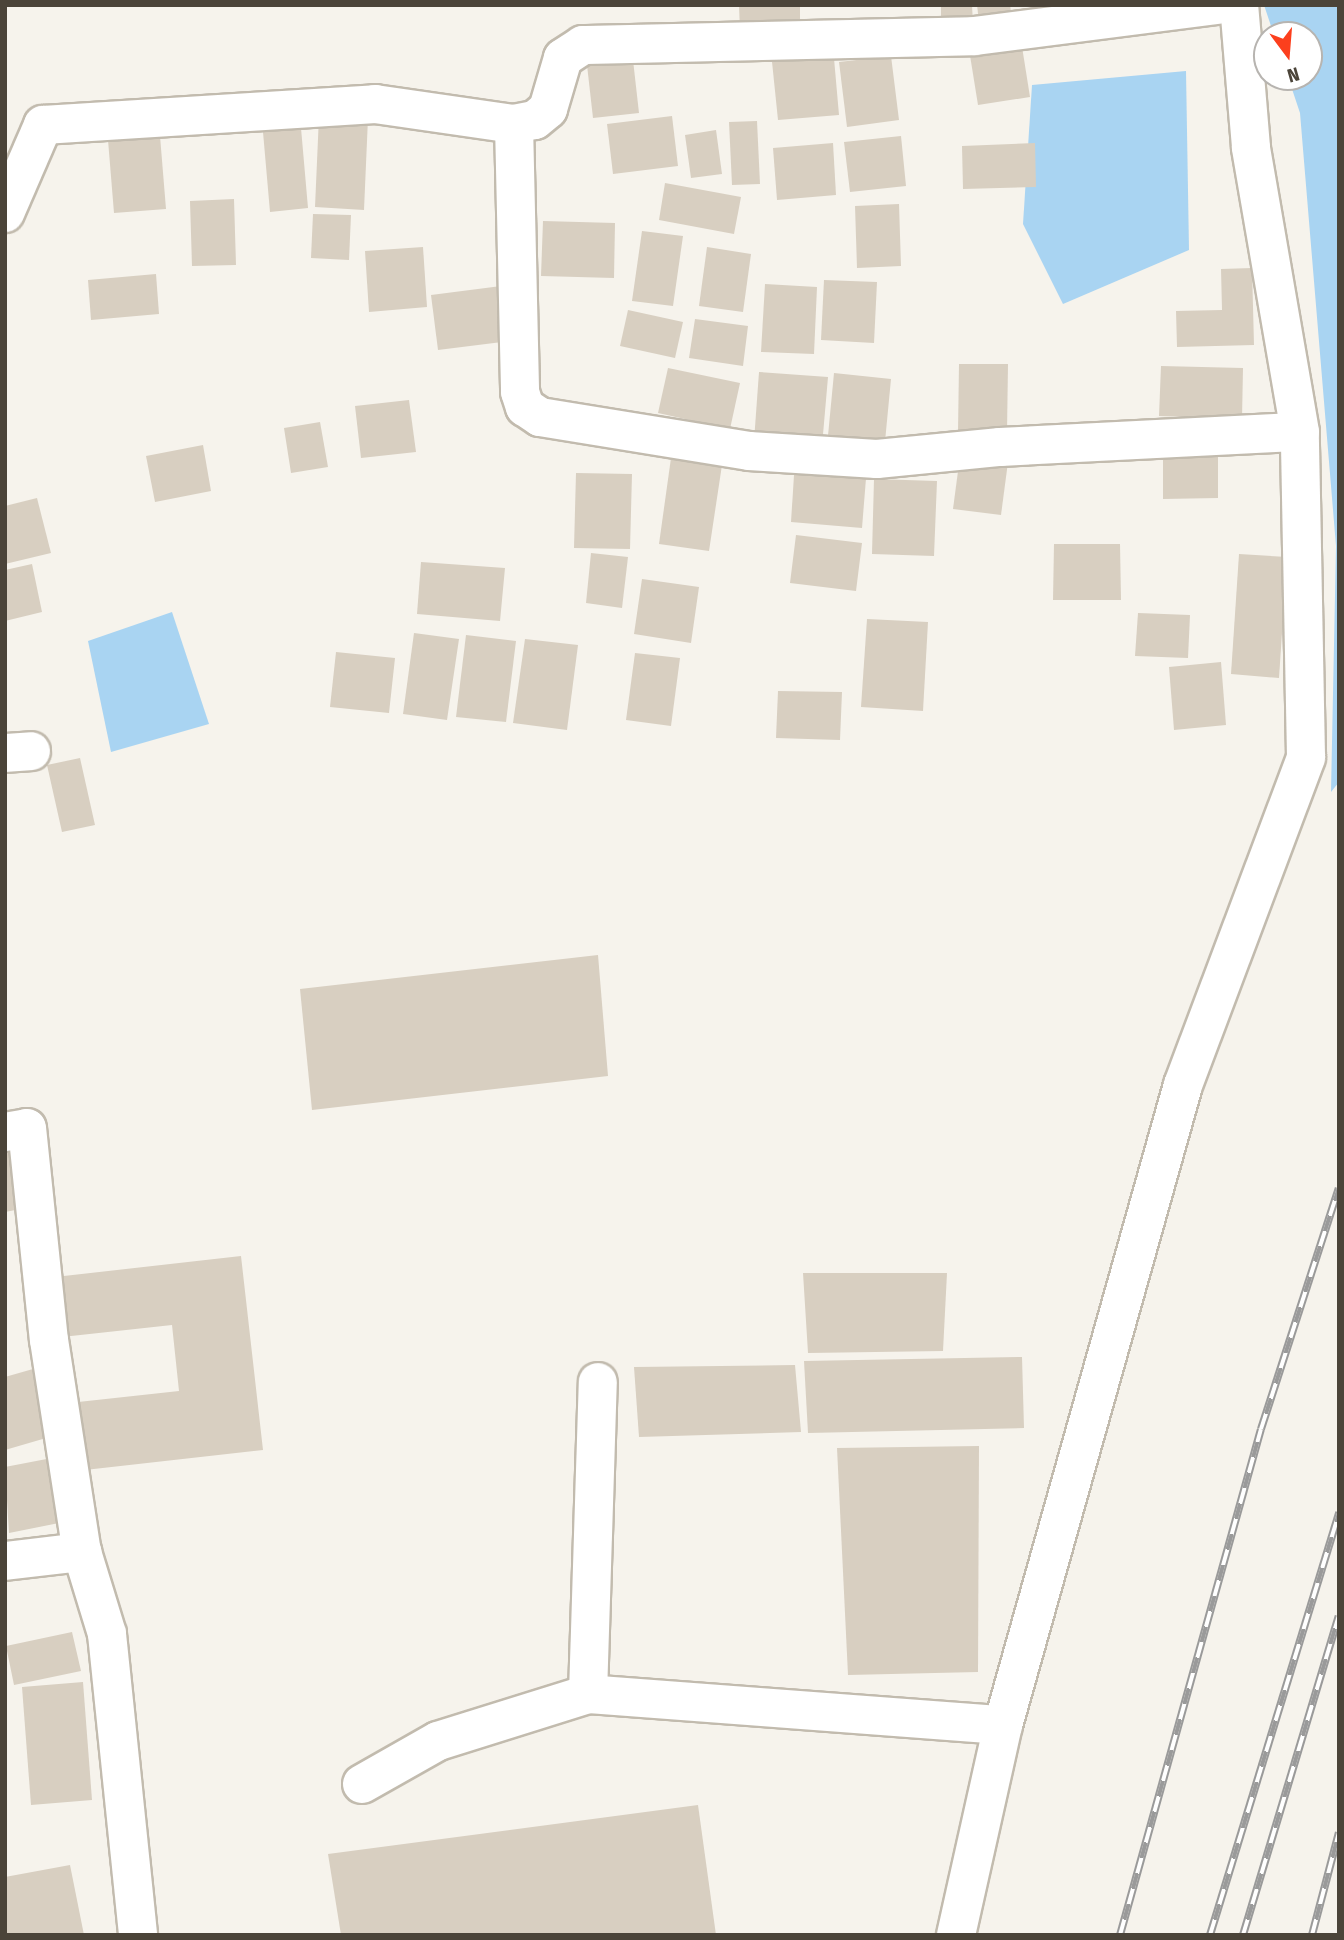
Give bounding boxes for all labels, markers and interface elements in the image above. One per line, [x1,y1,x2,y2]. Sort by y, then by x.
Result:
north arrow [1253,21,1323,91]
text: N [1285,62,1302,87]

